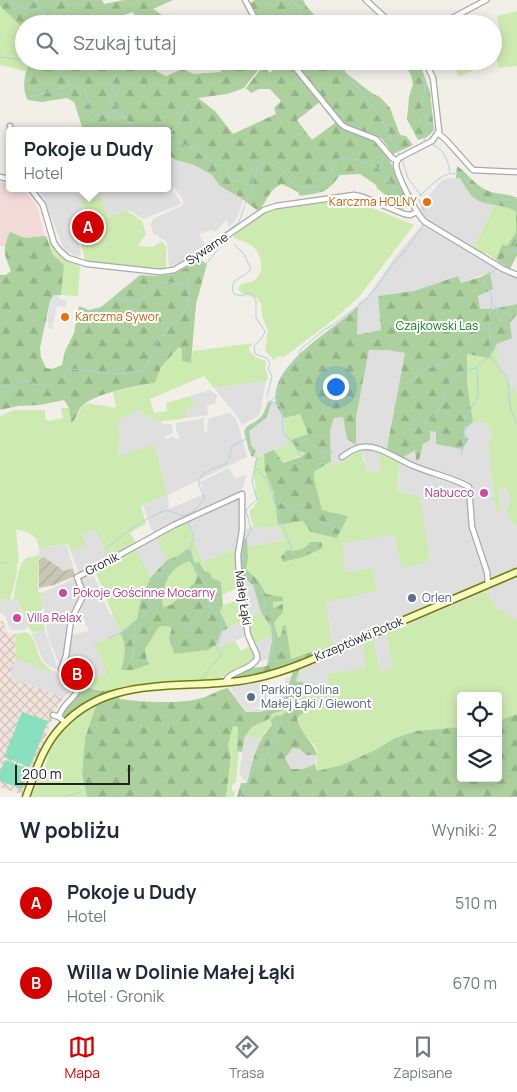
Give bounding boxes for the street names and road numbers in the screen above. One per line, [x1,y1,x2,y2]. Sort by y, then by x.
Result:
street label: Sywarne [182,228,231,269]
street label: Gronik [82,547,122,579]
street label: Małej Łąki [231,569,256,626]
street label: Krzeptówki Potok [312,612,407,665]

